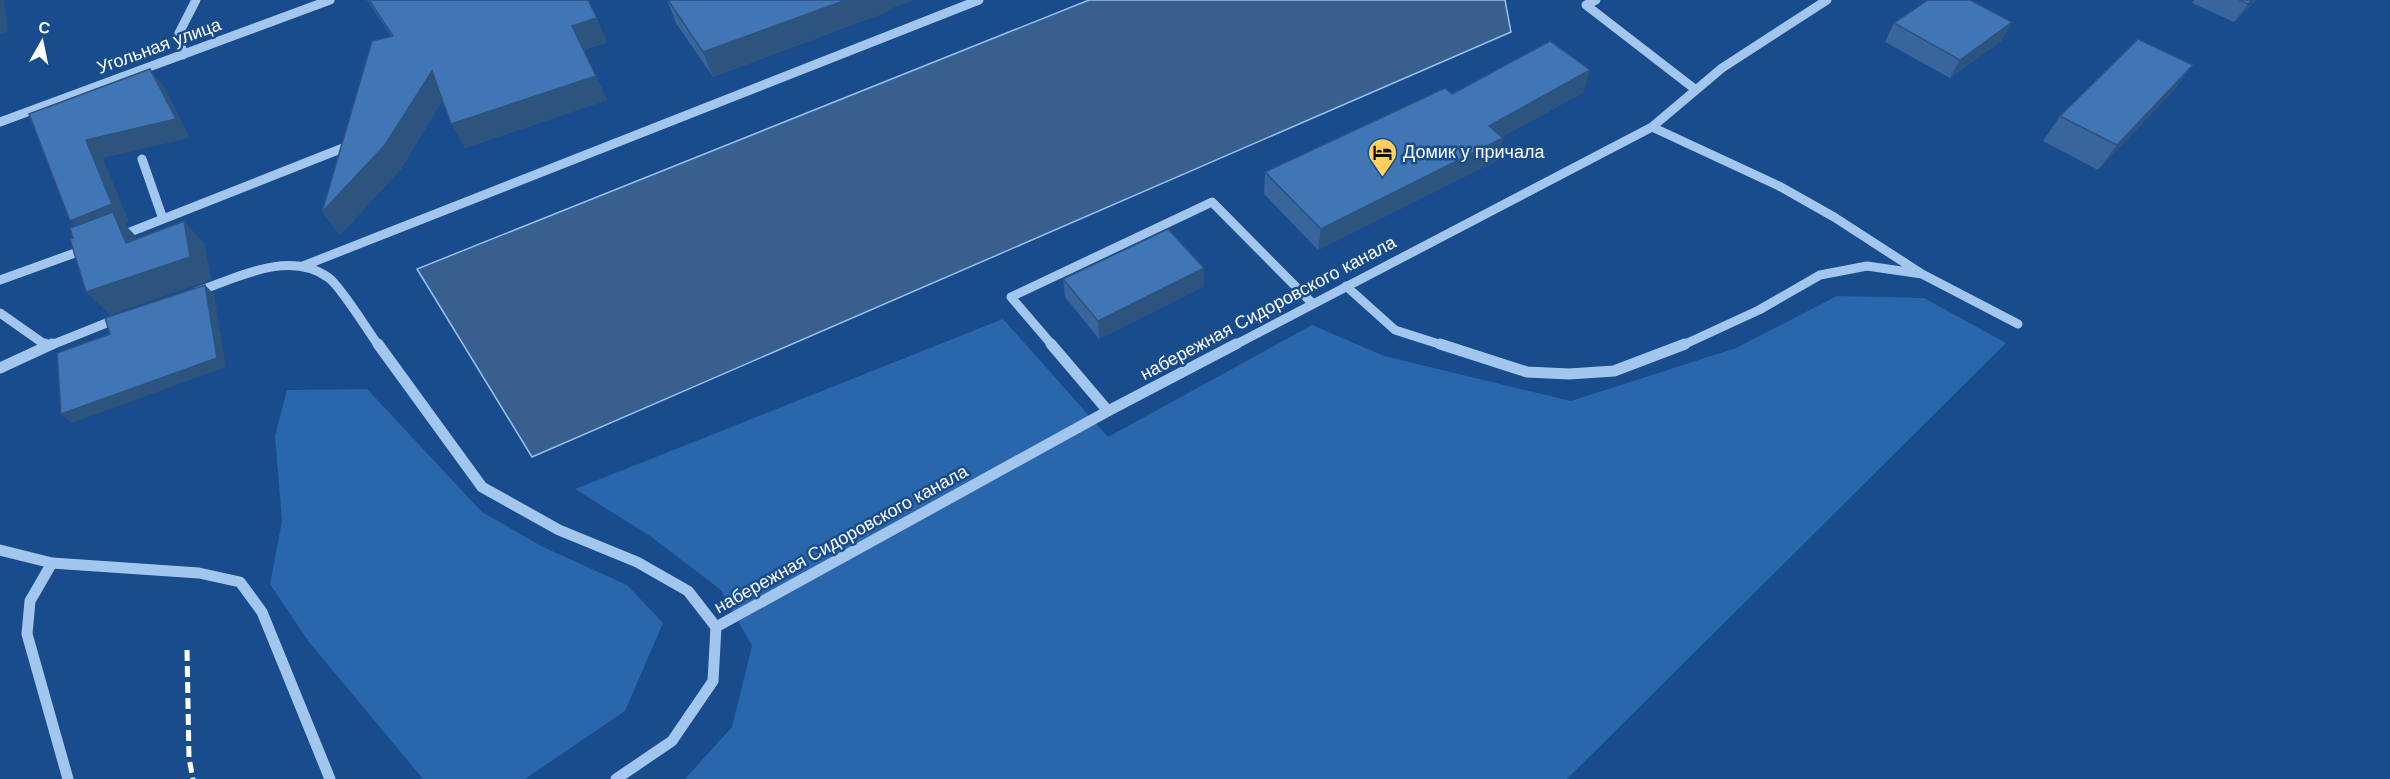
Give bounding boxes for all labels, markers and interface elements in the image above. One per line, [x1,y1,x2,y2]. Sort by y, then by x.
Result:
north arrow [12,12,72,72]
street label: Угольная улица [94,14,225,78]
text: С [37,18,52,37]
hotel icon: Домик у причала [1366,136,1398,178]
place label: Домик у причала [1403,142,1545,162]
street label: набережная Сидоровского канала [1137,231,1400,384]
street label: набережная Сидоровского канала [711,460,972,617]

